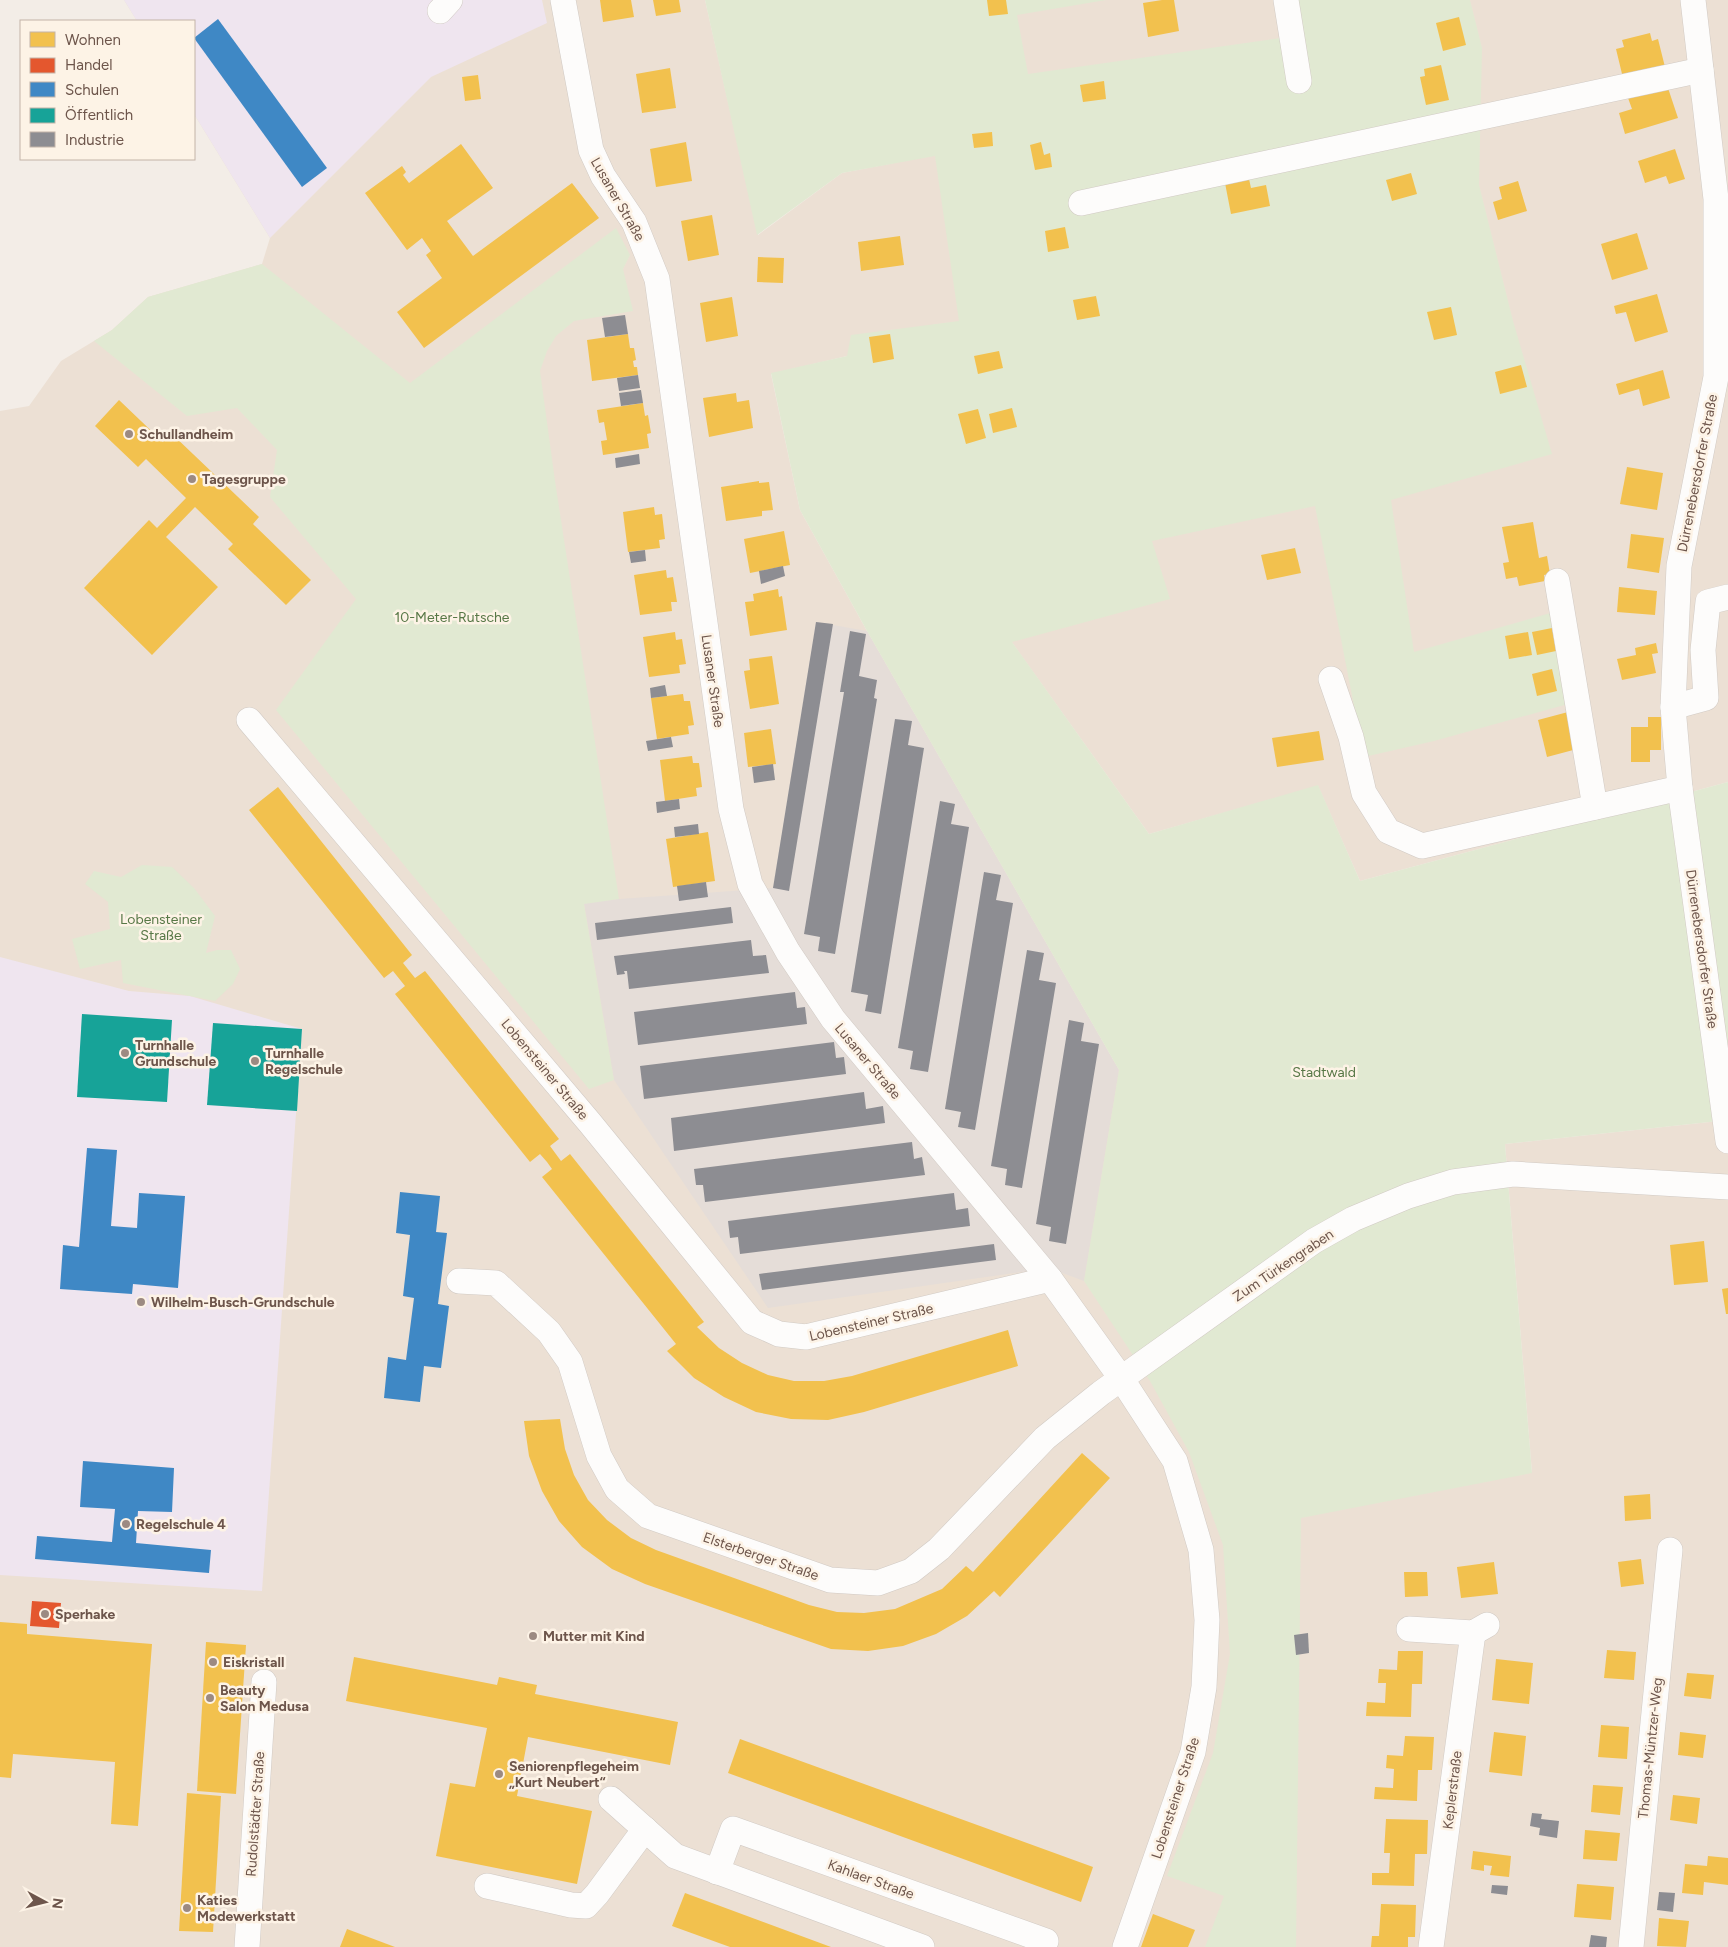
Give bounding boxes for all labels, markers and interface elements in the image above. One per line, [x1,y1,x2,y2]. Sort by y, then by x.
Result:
legend [20,20,195,160]
text: Wohnen [65,31,121,49]
text: Handel [65,56,113,74]
text: Schulen [65,81,119,99]
text: Öffentlich [65,106,133,124]
text: Industrie [65,131,124,149]
street label: Lusaner Straße [587,154,649,244]
street label: Dürrenebersdorfer Straße [1674,392,1721,553]
place label: Schullandheim [139,426,233,443]
marker: Schullandheim [123,428,135,440]
place label: Tagesgruppe [202,471,286,488]
marker: Tagesgruppe [186,473,198,485]
park label: 10-Meter-Rutsche [395,609,510,626]
street label: Lusaner Straße [698,633,727,729]
street label: Dürrenebersdorfer Straße [1682,868,1721,1030]
park label: Lobensteiner Straße [120,911,202,944]
street label: Lobensteiner Straße [497,1015,592,1124]
street label: Lusaner Straße [831,1020,904,1103]
place label: Turnhalle Grundschule [135,1037,216,1070]
place label: Turnhalle Regelschule [265,1045,343,1078]
marker: Turnhalle Grundschule [119,1047,131,1059]
marker: Turnhalle Regelschule [249,1055,261,1067]
park label: Stadtwald [1292,1064,1356,1081]
street label: Zum Türkengraben [1230,1225,1337,1305]
place label: Wilhelm-Busch-Grundschule [151,1294,335,1311]
marker: Wilhelm-Busch-Grundschule [135,1296,147,1308]
street label: Lobensteiner Straße [807,1300,935,1345]
place label: Regelschule 4 [136,1516,226,1533]
marker: Regelschule 4 [120,1518,132,1530]
street label: Elsterberger Straße [701,1529,821,1584]
place label: Sperhake [55,1606,116,1623]
marker: Sperhake [39,1608,51,1620]
place label: Mutter mit Kind [543,1628,645,1645]
marker: Mutter mit Kind [527,1630,539,1642]
place label: Eiskristall [223,1654,284,1671]
marker: Eiskristall [207,1656,219,1668]
street label: Thomas-Müntzer-Weg [1635,1677,1666,1819]
place label: Beauty Salon Medusa [220,1682,309,1715]
marker: Beauty Salon Medusa [204,1692,216,1704]
street label: Lobensteiner Straße [1148,1735,1203,1861]
street label: Keplerstraße [1439,1749,1466,1830]
street label: Rudolstädter Straße [243,1750,268,1877]
place label: Seniorenpflegeheim „Kurt Neubert“ [509,1758,639,1791]
marker: Seniorenpflegeheim „Kurt Neubert“ [493,1768,505,1780]
street label: Kahlaer Straße [825,1856,917,1903]
north arrow [20,1877,70,1927]
place label: Katies Modewerkstatt [197,1892,296,1925]
text: N [48,1897,67,1910]
marker: Katies Modewerkstatt [181,1902,193,1914]

